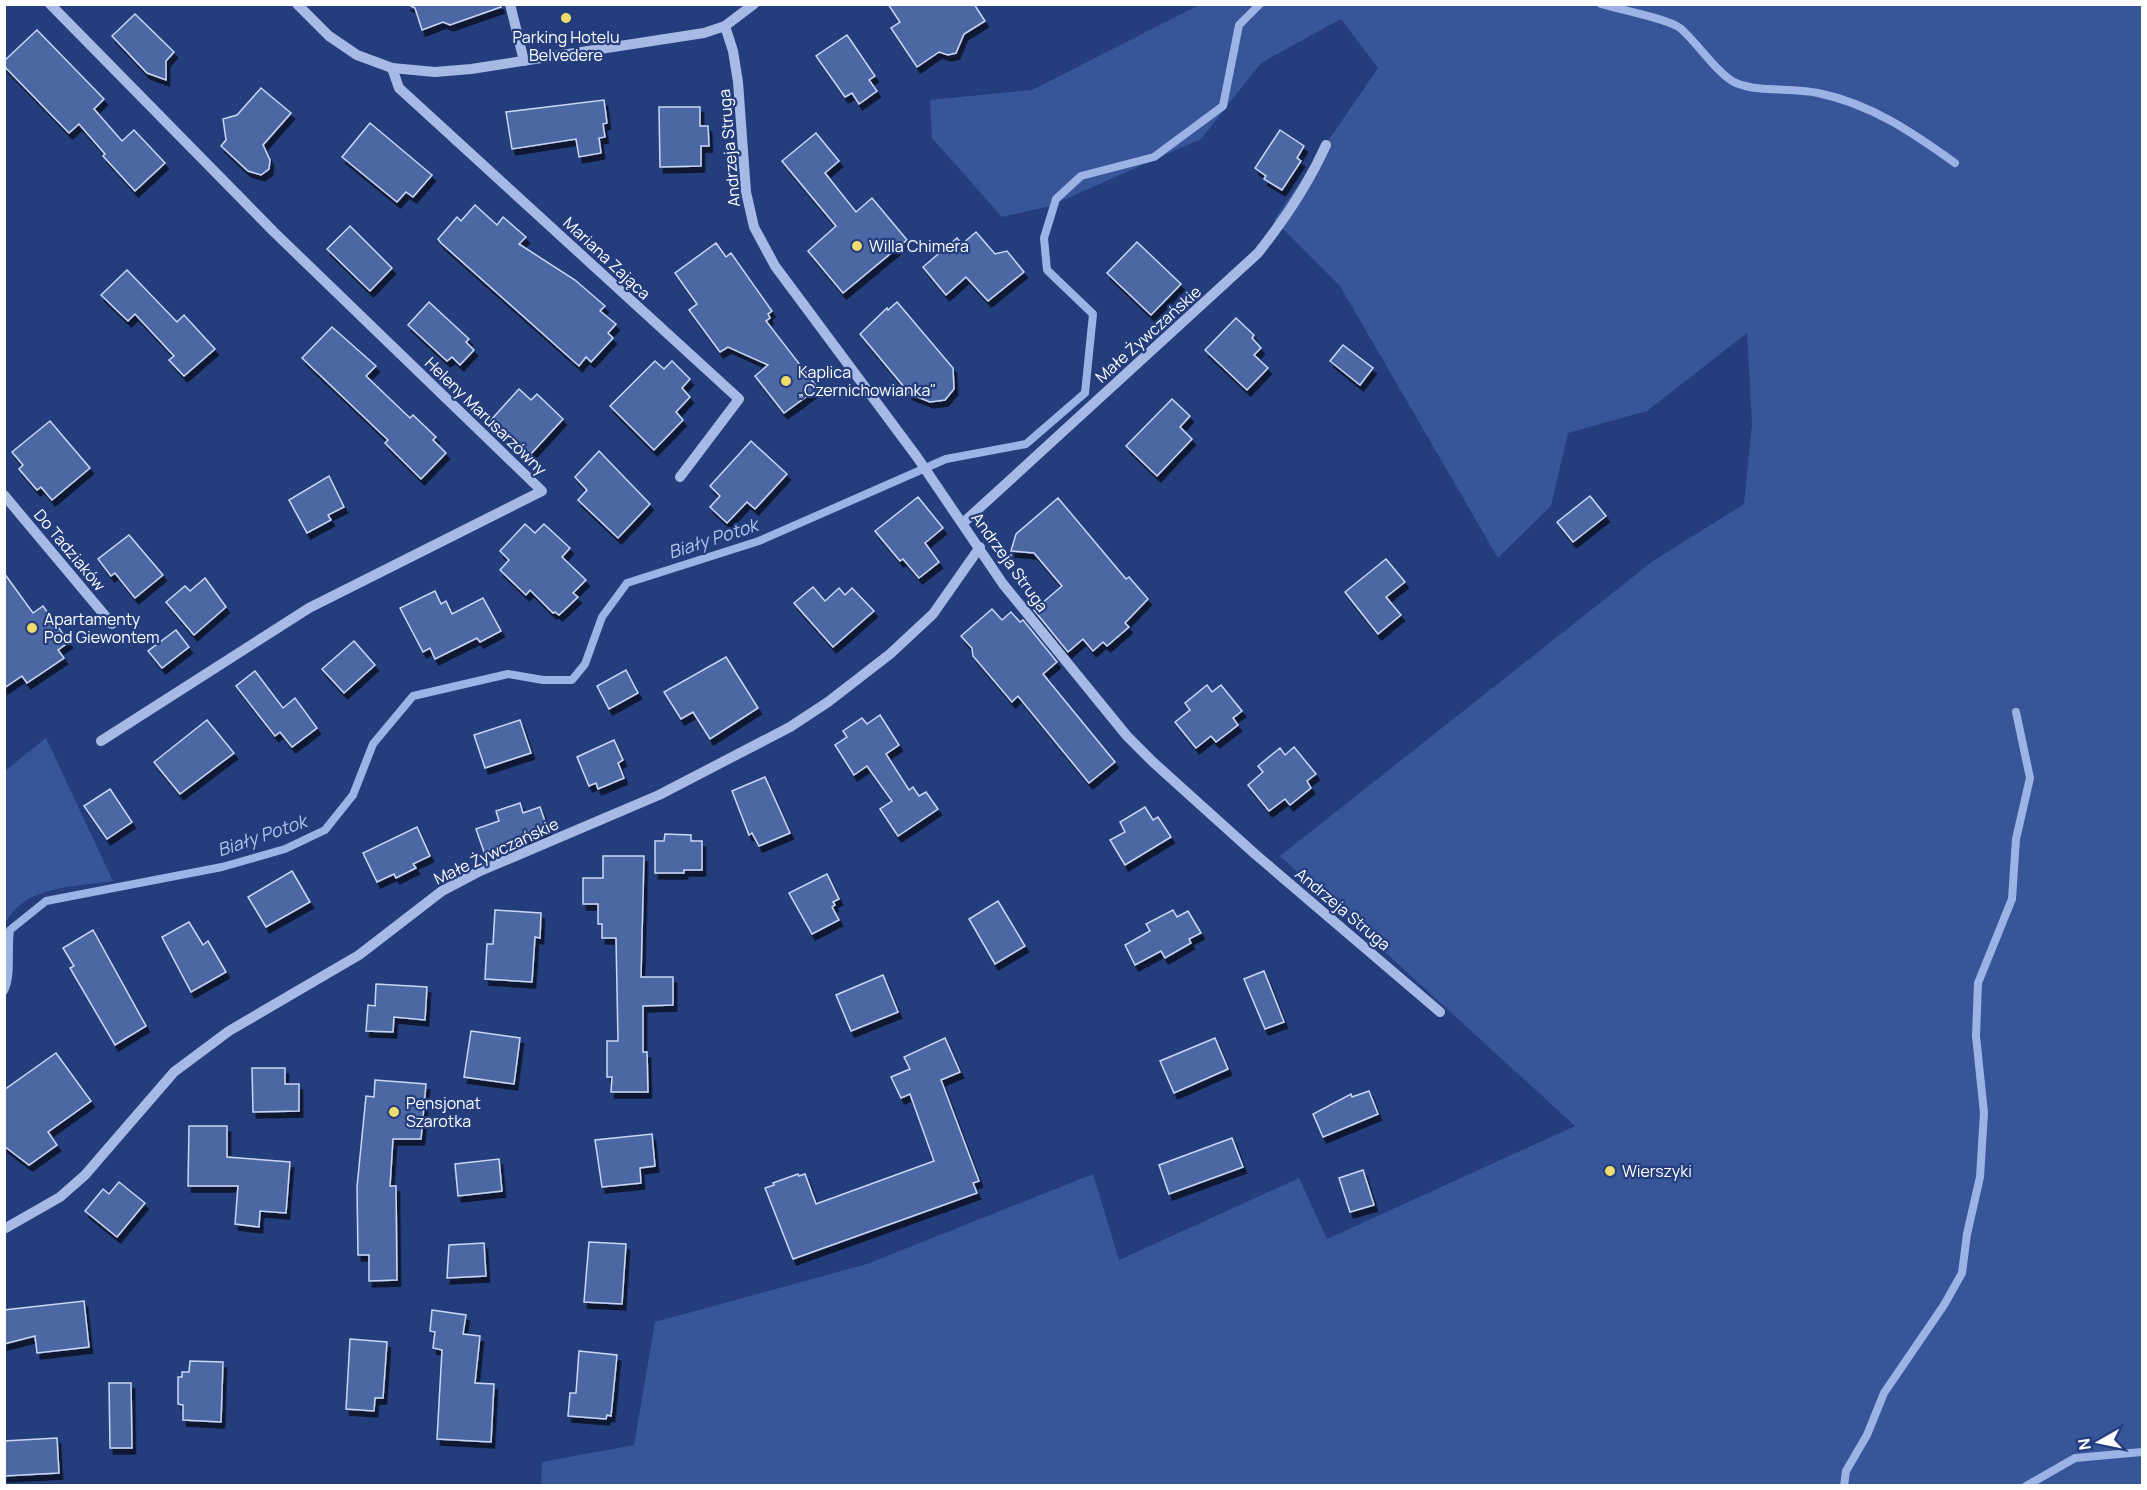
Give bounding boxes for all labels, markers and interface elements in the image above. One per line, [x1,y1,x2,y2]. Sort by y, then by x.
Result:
marker: Parking Hotelu Belvedere [559,11,573,25]
place label: Parking Hotelu Belvedere [513,26,619,66]
street label: Andrzeja Struga [713,88,745,208]
street label: Mariana Zająca [559,212,655,304]
place label: Willa Chimera [869,235,969,257]
marker: Willa Chimera [850,239,864,253]
street label: Małe Żywczańskie [1090,280,1206,388]
street label: Heleny Marusarzówny [420,352,552,480]
place label: Kaplica „Czernichowianka" [798,361,936,401]
marker: Kaplica „Czernichowianka" [779,374,793,388]
street label: Do Tadziaków [29,504,111,596]
street label: Andrzeja Struga [966,508,1054,616]
water label: Biały Potok [665,511,764,564]
place label: Apartamenty Pod Giewontem [44,608,160,648]
marker: Apartamenty Pod Giewontem [25,621,39,635]
water label: Biały Potok [214,808,312,862]
street label: Małe Żywczańskie [430,812,562,890]
street label: Andrzeja Struga [1291,863,1395,955]
place label: Pensjonat Szarotka [406,1092,481,1132]
marker: Pensjonat Szarotka [387,1105,401,1119]
place label: Wierszyki [1622,1160,1692,1182]
marker: Wierszyki [1603,1164,1617,1178]
north arrow [2069,1412,2129,1472]
text: N [2072,1437,2096,1452]

